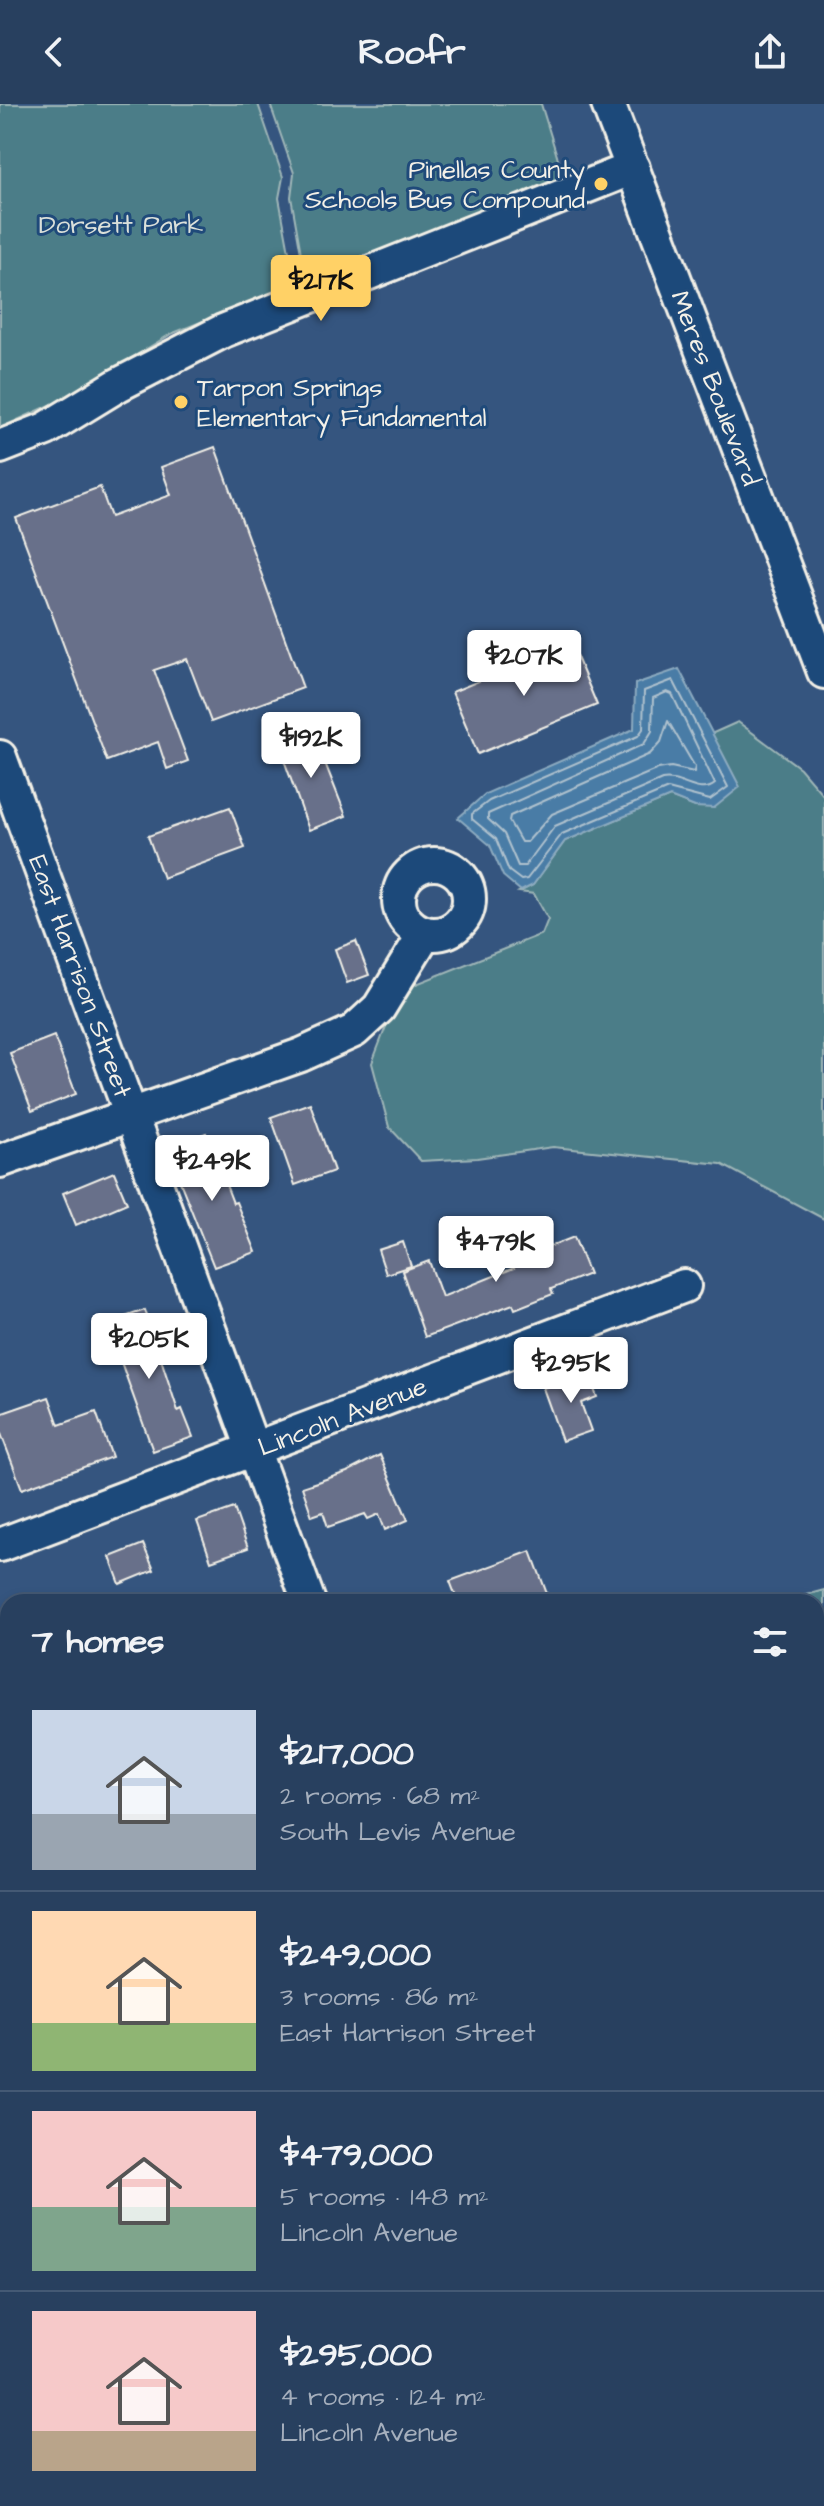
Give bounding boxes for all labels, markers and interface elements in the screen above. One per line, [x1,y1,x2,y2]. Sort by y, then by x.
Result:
text: Roofr [358,27,466,78]
icon: back [32,30,76,74]
icon: share [748,30,792,74]
place label: Pinellas County Schools Bus Compound [305,152,585,218]
marker: Pinellas County Schools Bus Compound [592,175,610,193]
park label: Dorsett Park [39,207,203,243]
pin: $217K [265,255,377,323]
text: $217K [289,263,353,299]
street label: Meres Boulevard [661,286,769,491]
place label: Tarpon Springs Elementary Fundamental [197,370,487,438]
marker: Tarpon Springs Elementary Fundamental [172,393,190,411]
pin: $207K [468,630,580,698]
text: $207K [485,638,563,674]
pin: $192K [255,712,367,780]
text: $192K [279,720,343,756]
street label: East Harrison Street [19,850,141,1103]
pin: $249K [156,1135,268,1203]
text: $249K [173,1143,251,1179]
pin: $479K [440,1216,552,1284]
text: $479K [457,1224,535,1260]
pin: $205K [93,1313,205,1381]
text: $205K [109,1321,189,1357]
pin: $295K [515,1337,627,1405]
text: $295K [532,1345,610,1381]
street label: Lincoln Avenue [253,1368,432,1466]
text: 7 homes [32,1618,164,1666]
icon: filters [748,1620,792,1664]
text: $217,000 [280,1730,414,1778]
icon: home [96,1742,192,1838]
text: 2 rooms · 68 m² [280,1778,480,1814]
text: South Levis Avenue [280,1814,516,1850]
text: $249,000 [280,1931,431,1979]
icon: home [96,1943,192,2039]
text: 3 rooms · 86 m² [280,1979,479,2015]
text: East Harrison Street [280,2015,535,2051]
text: $479,000 [280,2131,433,2179]
icon: home [96,2143,192,2239]
text: 5 rooms · 148 m² [280,2179,488,2215]
text: Lincoln Avenue [280,2215,458,2251]
text: $295,000 [280,2331,432,2379]
icon: home [96,2343,192,2439]
text: 4 rooms · 124 m² [280,2379,486,2415]
text: Lincoln Avenue [280,2415,458,2451]

